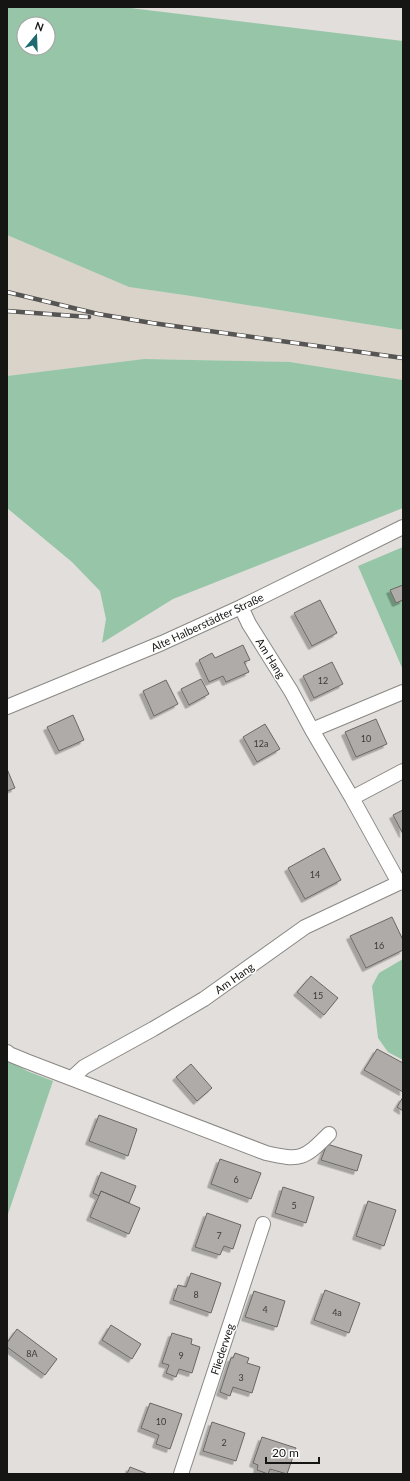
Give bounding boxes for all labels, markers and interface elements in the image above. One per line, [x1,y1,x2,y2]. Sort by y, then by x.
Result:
north arrow [16,16,56,56]
text: N [33,19,46,34]
street label: Alte Halberstädter Straße [149,590,266,654]
street label: Am Hang [254,636,289,681]
house number: 12 [318,675,328,686]
house number: 10 [361,733,371,744]
house number: 12a [254,738,268,749]
house number: 14 [310,869,320,880]
house number: 16 [374,940,384,951]
street label: Am Hang [212,960,256,996]
house number: 15 [313,990,323,1001]
house number: 6 [233,1174,239,1185]
house number: 5 [291,1200,297,1211]
house number: 7 [216,1230,222,1241]
house number: 8 [193,1289,199,1300]
house number: 4 [262,1304,268,1315]
house number: 4a [332,1307,342,1318]
street label: Fliederweg [208,1321,236,1376]
house number: 8A [26,1348,39,1359]
house number: 9 [178,1350,184,1361]
house number: 3 [238,1372,244,1383]
house number: 10 [156,1416,166,1427]
house number: 2 [221,1437,227,1448]
scale bar [266,1439,319,1465]
text: 20 m [272,1445,299,1460]

